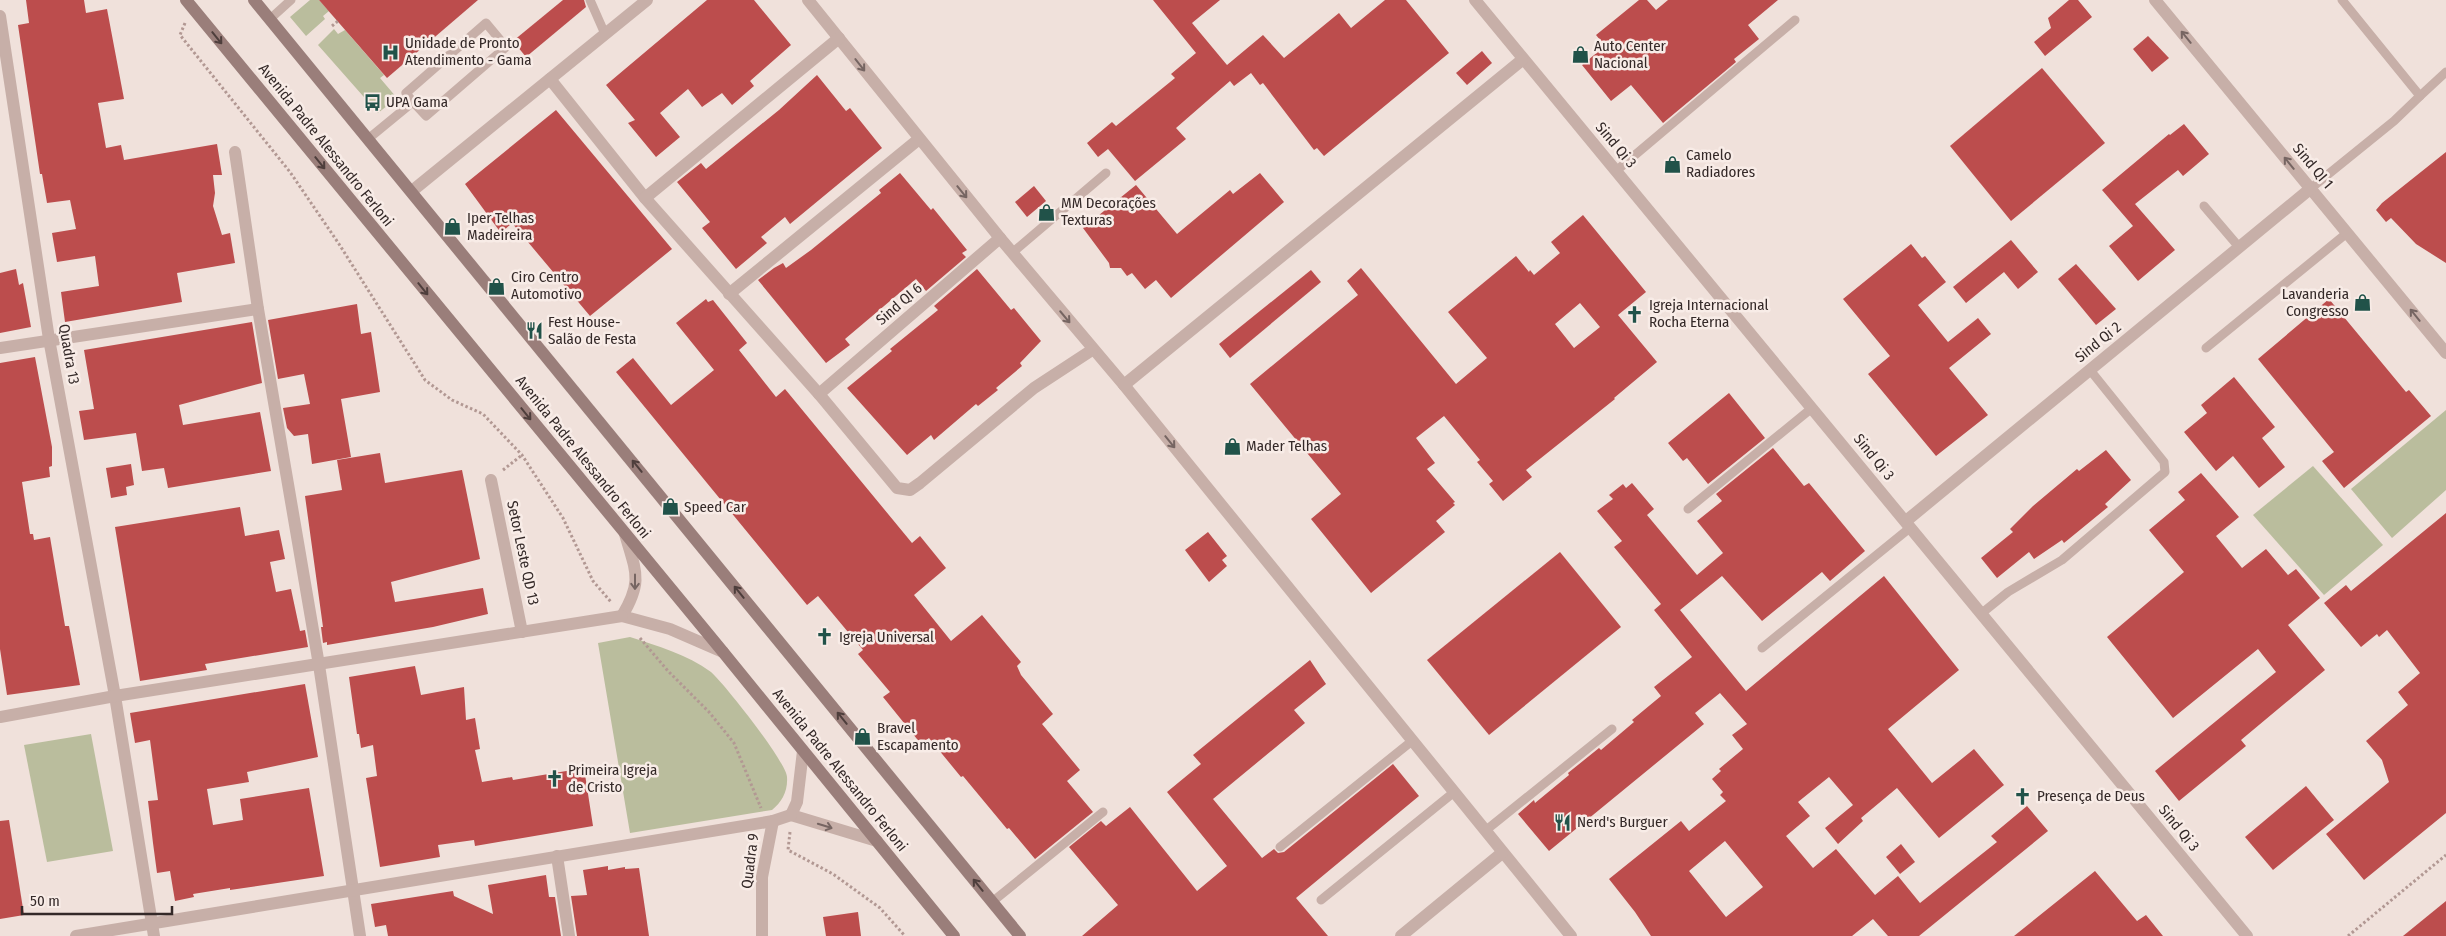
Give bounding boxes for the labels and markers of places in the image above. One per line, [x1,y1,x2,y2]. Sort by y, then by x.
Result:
place label: Unidade de Pronto Atendimento - Gama [405,34,532,69]
place label: Auto Center Nacional [1594,37,1667,72]
hospital icon: Unidade de Pronto Atendimento - Gama [381,42,401,62]
shop icon: Auto Center Nacional [1570,45,1590,65]
bus stop icon: UPA Gama [362,92,382,112]
place label: UPA Gama [386,93,448,111]
place label: Camelo Radiadores [1686,146,1755,181]
shop icon: Camelo Radiadores [1662,154,1682,174]
place label: MM Decorações Texturas [1061,194,1156,229]
shop icon: MM Decorações Texturas [1037,202,1057,222]
place label: Iper Telhas Madeireira [467,209,534,244]
shop icon: Iper Telhas Madeireira [443,217,463,237]
place label: Ciro Centro Automotivo [511,268,582,303]
shop icon: Ciro Centro Automotivo [487,276,507,296]
place label: Lavanderia Congresso [2282,285,2349,320]
shop icon: Lavanderia Congresso [2353,293,2373,313]
place label: Igreja Internacional Rocha Eterna [1649,296,1768,331]
church icon: Igreja Internacional Rocha Eterna [1625,304,1645,324]
place label: Fest House- Salão de Festa [548,313,636,348]
restaurant icon: Fest House- Salão de Festa [524,321,544,341]
shop icon: Mader Telhas [1222,436,1242,456]
place label: Mader Telhas [1246,437,1327,455]
shop icon: Speed Car [660,497,680,517]
place label: Speed Car [684,498,747,516]
church icon: Igreja Universal [815,627,835,647]
place label: Igreja Universal [839,628,934,646]
place label: Bravel Escapamento [877,719,959,754]
shop icon: Bravel Escapamento [853,727,873,747]
place label: Primeira Igreja de Cristo [568,761,657,796]
church icon: Primeira Igreja de Cristo [544,769,564,789]
church icon: Presença de Deus [2013,786,2033,806]
place label: Presença de Deus [2037,787,2145,805]
restaurant icon: Nerd's Burguer [1553,812,1573,832]
place label: Nerd's Burguer [1577,813,1668,831]

